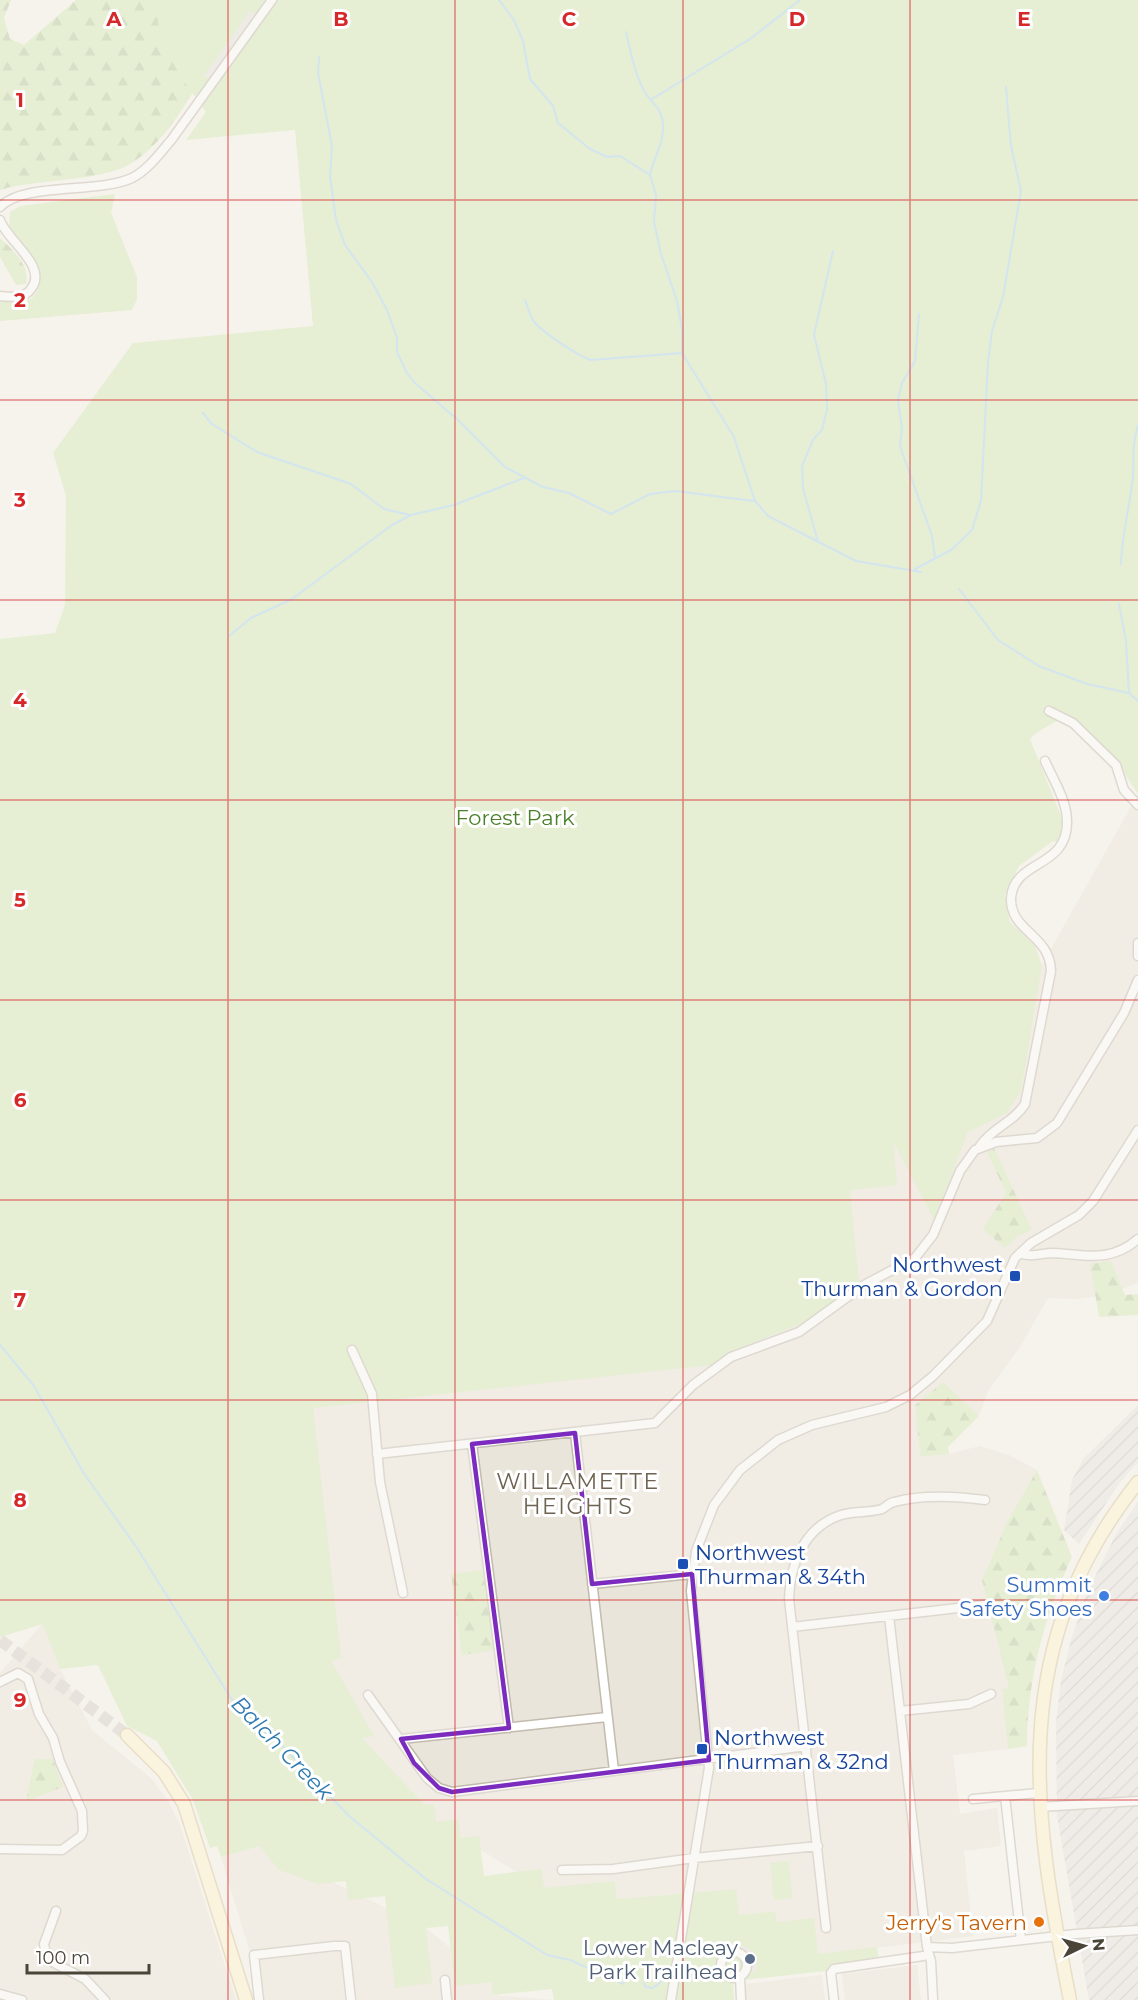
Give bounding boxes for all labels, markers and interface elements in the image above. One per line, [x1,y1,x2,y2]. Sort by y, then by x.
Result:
text: A [105,7,122,31]
text: B [333,7,349,31]
text: C [562,7,577,31]
text: D [789,7,805,31]
text: E [1017,7,1031,31]
text: 1 [16,88,24,112]
text: 2 [14,288,26,312]
text: 3 [13,488,26,512]
text: 4 [13,688,27,712]
park label: Forest Park [455,805,575,830]
text: 5 [14,888,26,912]
text: 6 [14,1088,27,1112]
place label: Northwest Thurman & Gordon [801,1252,1003,1301]
marker: Northwest Thurman & Gordon [1008,1269,1022,1283]
text: 7 [14,1288,26,1312]
district label: WILLAMETTE HEIGHTS [496,1468,660,1520]
text: 8 [13,1488,27,1512]
place label: Northwest Thurman & 34th [695,1540,866,1589]
marker: Northwest Thurman & 34th [676,1557,690,1571]
place label: Summit Safety Shoes [959,1572,1092,1621]
marker: Summit Safety Shoes [1097,1589,1111,1603]
text: 9 [14,1688,26,1712]
water label: Balch Creek [226,1690,339,1806]
place label: Northwest Thurman & 32nd [714,1725,889,1774]
marker: Northwest Thurman & 32nd [695,1742,709,1756]
place label: Jerry's Tavern [885,1910,1027,1935]
marker: Jerry's Tavern [1032,1915,1046,1929]
north arrow [1054,1916,1114,1976]
place label: Lower Macleay Park Trailhead [583,1935,739,1984]
scale bar [27,1937,148,1975]
text: N [1088,1937,1108,1952]
text: 100 m [36,1947,90,1969]
marker: Lower Macleay Park Trailhead [743,1952,757,1966]

